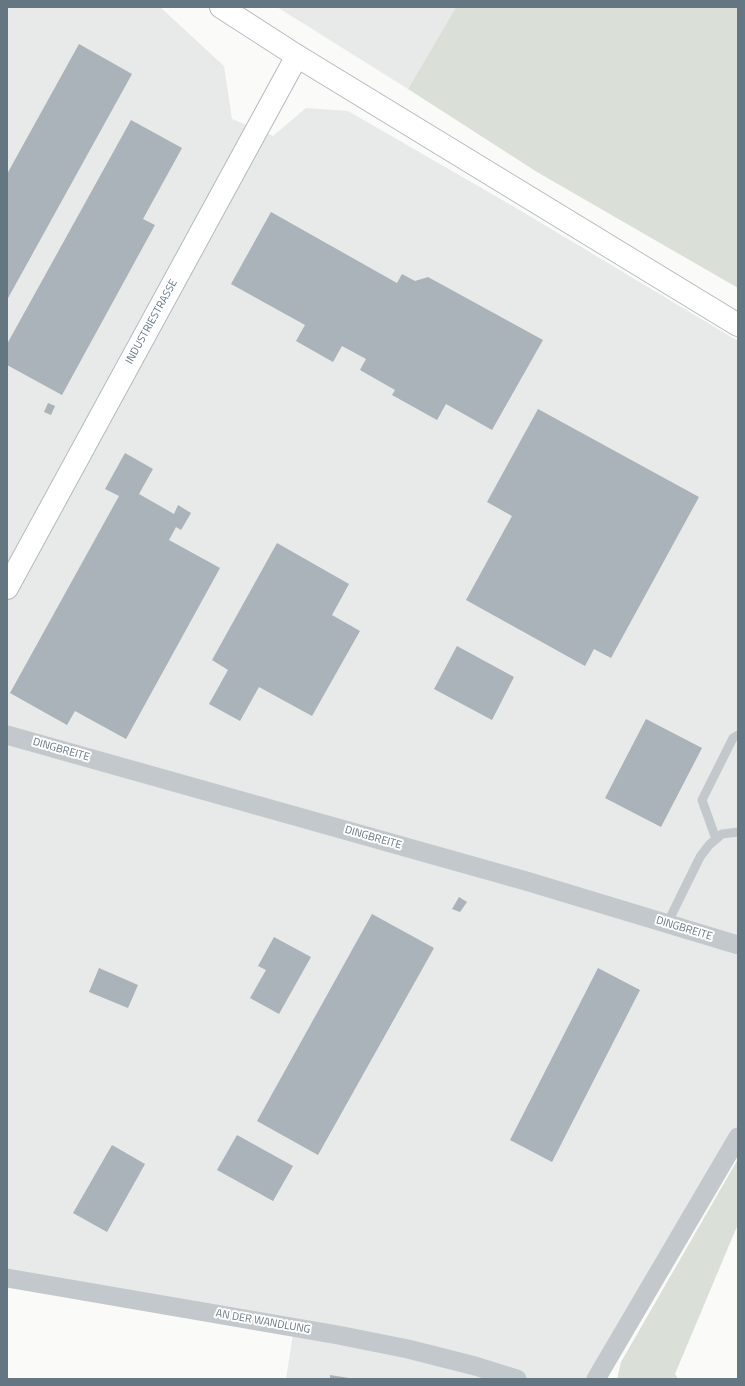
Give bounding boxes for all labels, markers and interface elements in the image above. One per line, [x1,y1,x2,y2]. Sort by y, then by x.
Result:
street label: INDUSTRIESTRASSE [123,277,181,367]
street label: DINGBREITE [31,736,91,764]
street label: DINGBREITE [343,824,403,852]
street label: DINGBREITE [654,914,714,944]
street label: AN DER WANDLUNG [215,1307,311,1337]

